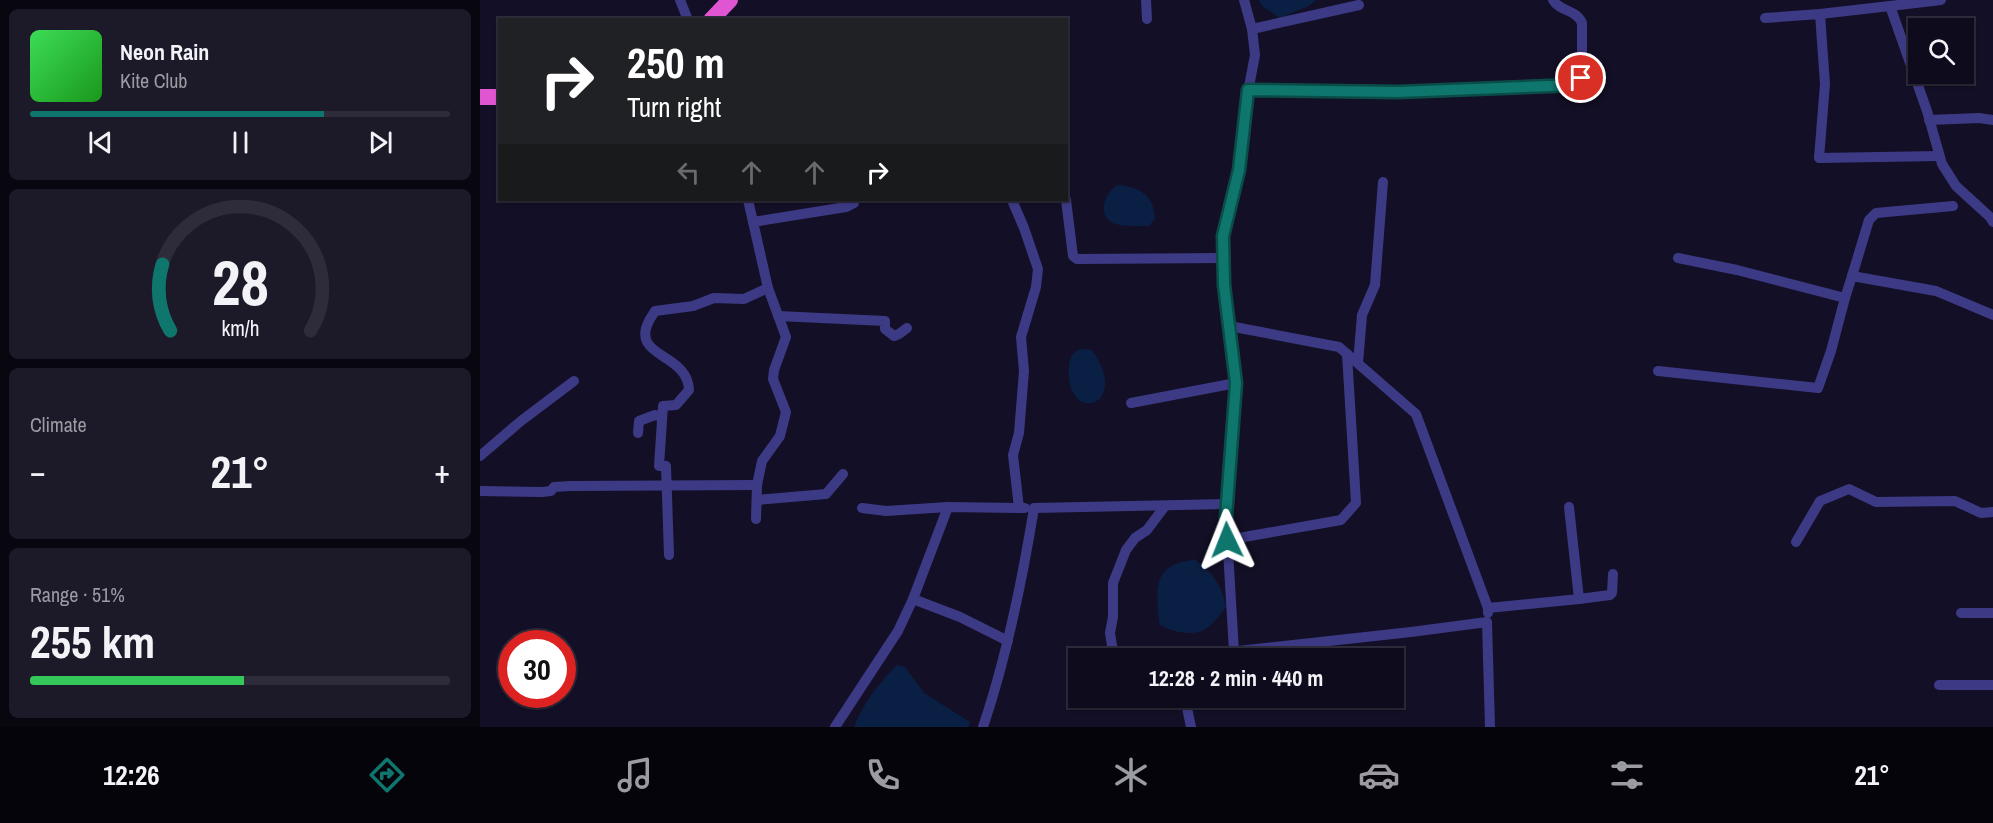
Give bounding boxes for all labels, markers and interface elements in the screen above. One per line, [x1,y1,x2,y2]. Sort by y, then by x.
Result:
map controls [1908,18,1974,84]
button: search [1908,18,1974,84]
text: 250 m [627,35,725,91]
text: Neon Rain [120,37,209,67]
icon: right [528,42,606,120]
pin [1555,52,1606,103]
icon: arrive [1564,61,1597,94]
text: Kite Club [120,67,187,94]
text: Turn right [627,89,721,125]
icon: previous [84,126,117,159]
icon: pause [224,126,257,159]
icon: next [364,126,397,159]
icon: left [672,156,705,189]
icon: ahead [735,156,768,189]
icon: ahead [798,156,831,189]
icon: right [861,156,894,189]
text: 28 [212,240,268,324]
text: km/h [221,314,259,343]
text: Climate [30,411,87,438]
text: 21° [210,441,270,502]
text: − [30,449,46,493]
text: + [434,449,450,493]
position arrow [1195,508,1259,572]
text: Range · 51% [30,581,125,608]
text: 255 km [30,611,155,672]
speed limit sign: 30 [498,630,576,708]
text: 12:28 · 2 min · 440 m [1149,663,1323,693]
icon: directions [366,754,408,796]
icon: music [614,754,656,796]
icon: phone [862,754,904,796]
icon: climate [1110,754,1152,796]
icon: car [1358,754,1400,796]
icon: filters [1606,754,1648,796]
text: 12:26 [103,757,160,793]
text: 21° [1854,757,1890,793]

